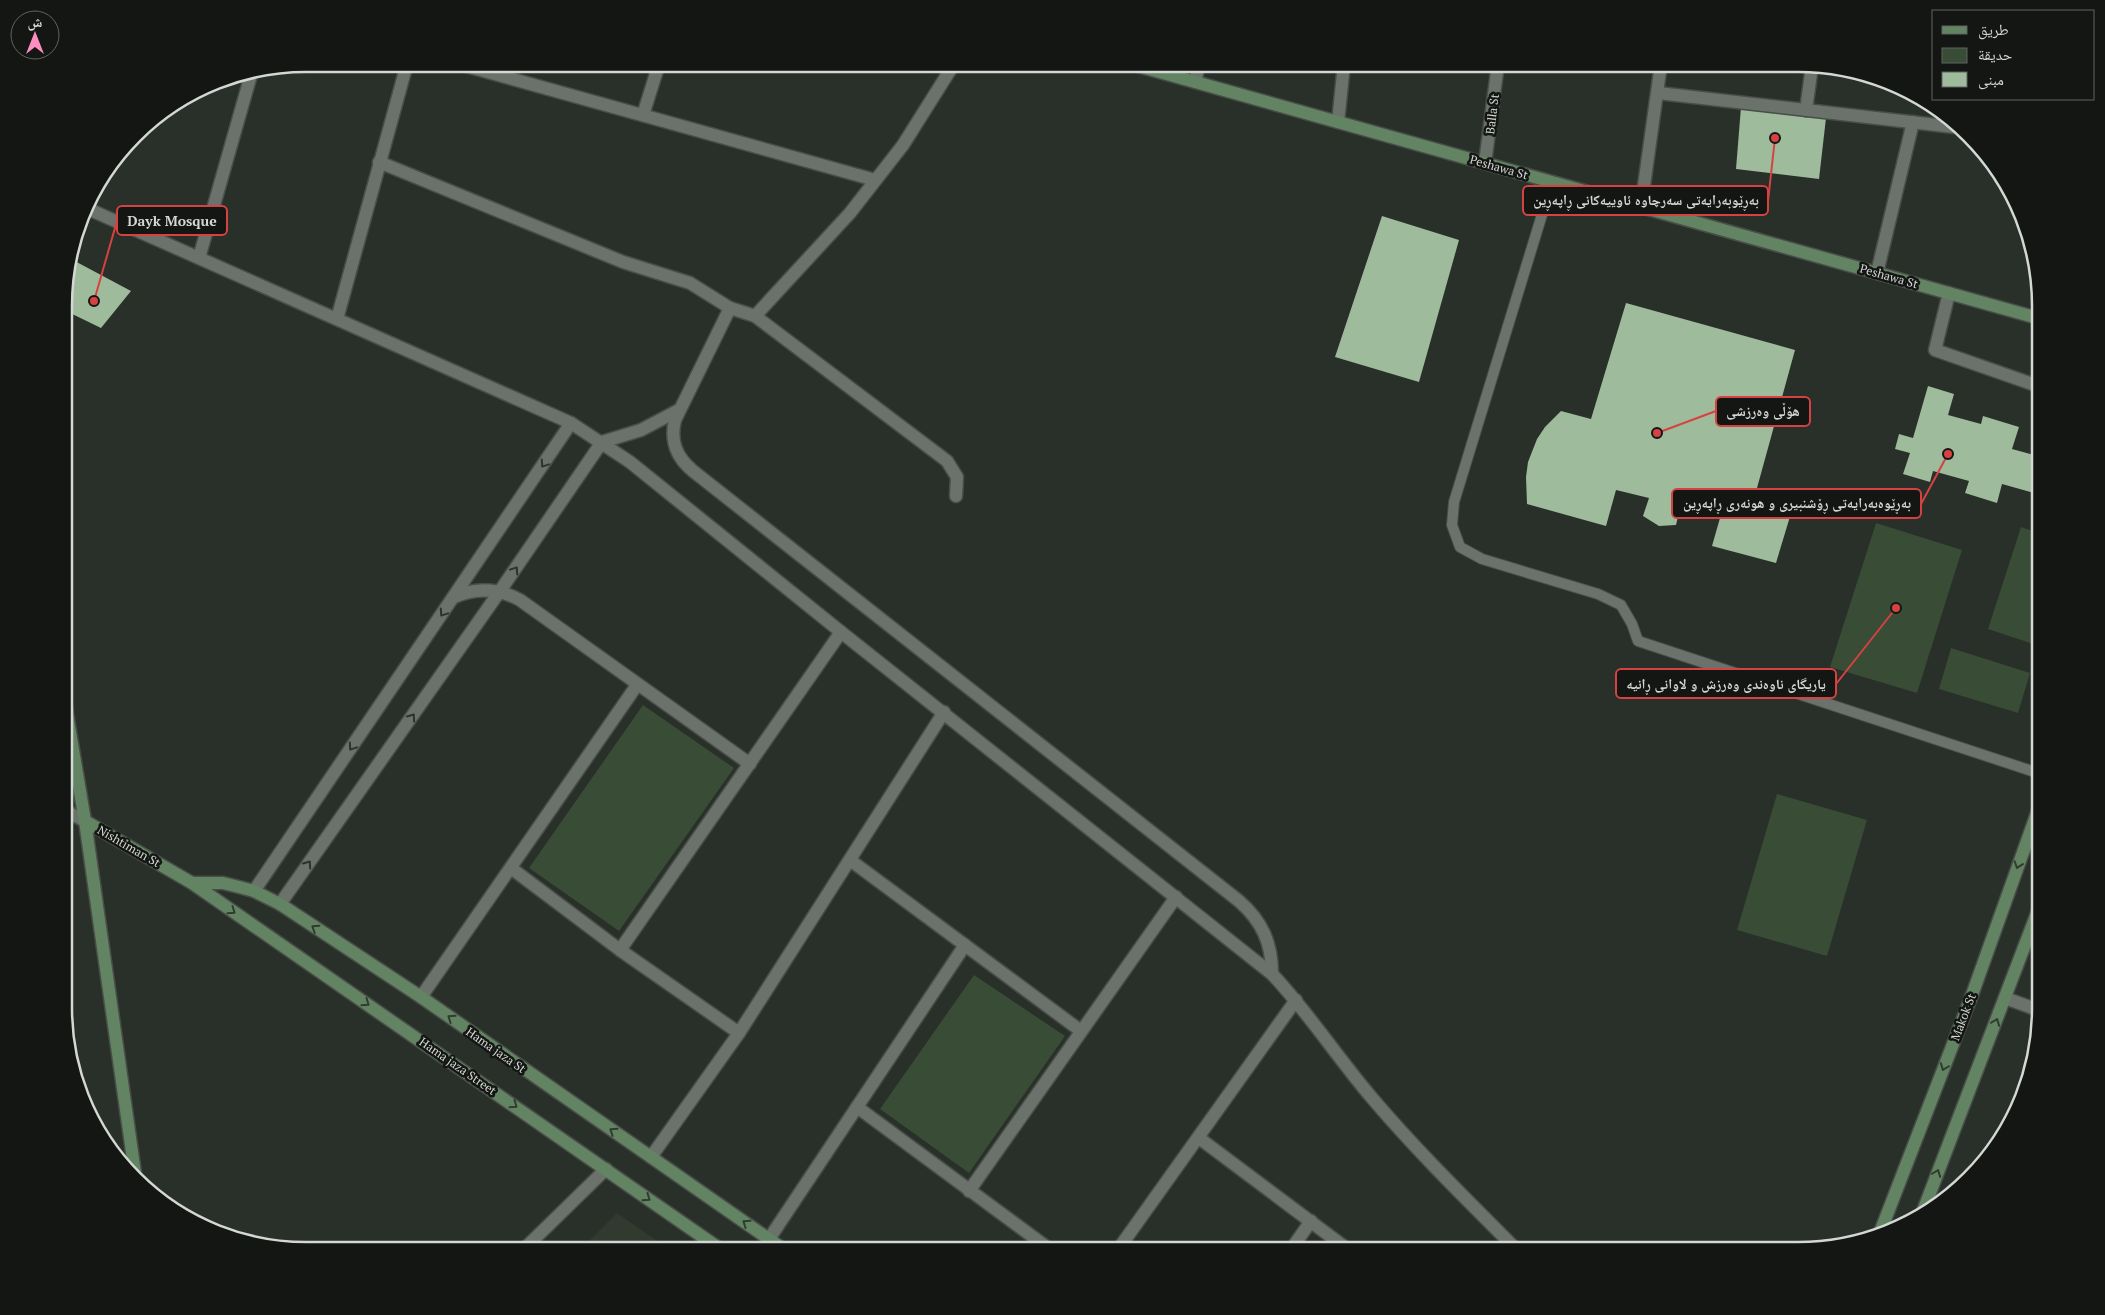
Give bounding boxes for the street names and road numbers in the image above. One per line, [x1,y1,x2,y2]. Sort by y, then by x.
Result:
street label: Balla St [1482,92,1502,135]
street label: Peshawa St [1468,152,1530,183]
street label: Peshawa St [1858,261,1920,292]
street label: Nishtiman St [95,822,164,870]
street label: Makok St [1947,991,1979,1043]
street label: Hama jaza St [463,1024,529,1076]
street label: Hama jaza Street [417,1034,500,1098]

